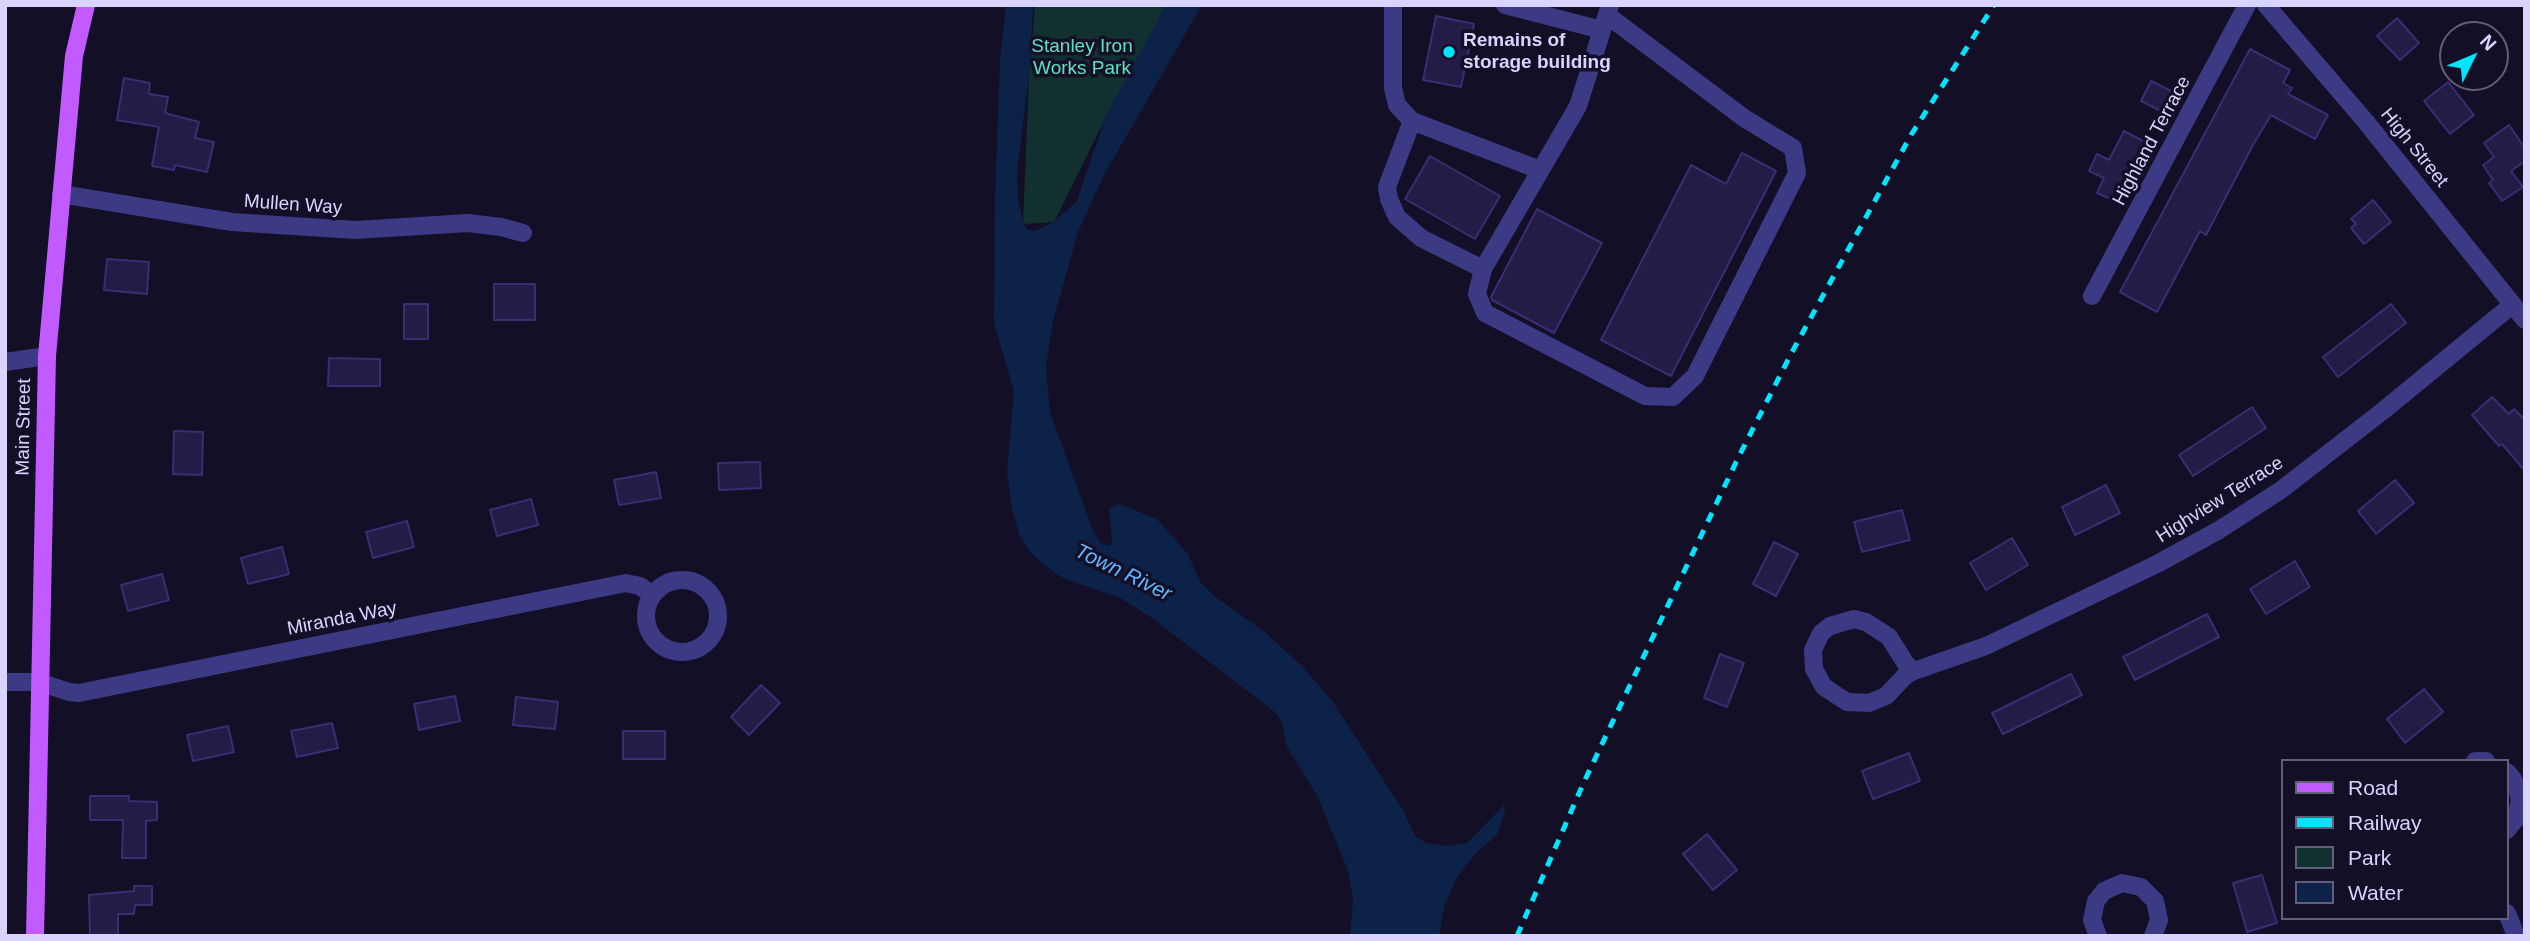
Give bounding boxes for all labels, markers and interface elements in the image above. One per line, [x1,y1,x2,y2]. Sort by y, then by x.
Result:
north arrow [2439,21,2509,91]
place label: Remains of storage building [1463,30,1611,74]
text: N [2476,31,2501,55]
park label: Stanley Iron Works Park [1031,36,1133,80]
marker: Remains of storage building [1441,44,1457,60]
street label: Highland Terrace [2108,72,2196,210]
street label: High Street [2375,104,2453,192]
street label: Mullen Way [243,190,343,220]
street label: Main Street [12,378,36,476]
street label: Highview Terrace [2152,452,2288,548]
water label: Town River [1071,539,1175,607]
street label: Miranda Way [285,597,399,641]
legend [2282,759,2509,920]
text: Road [2348,776,2398,799]
text: Railway [2348,811,2422,834]
text: Park [2348,846,2391,869]
text: Water [2348,881,2403,904]

